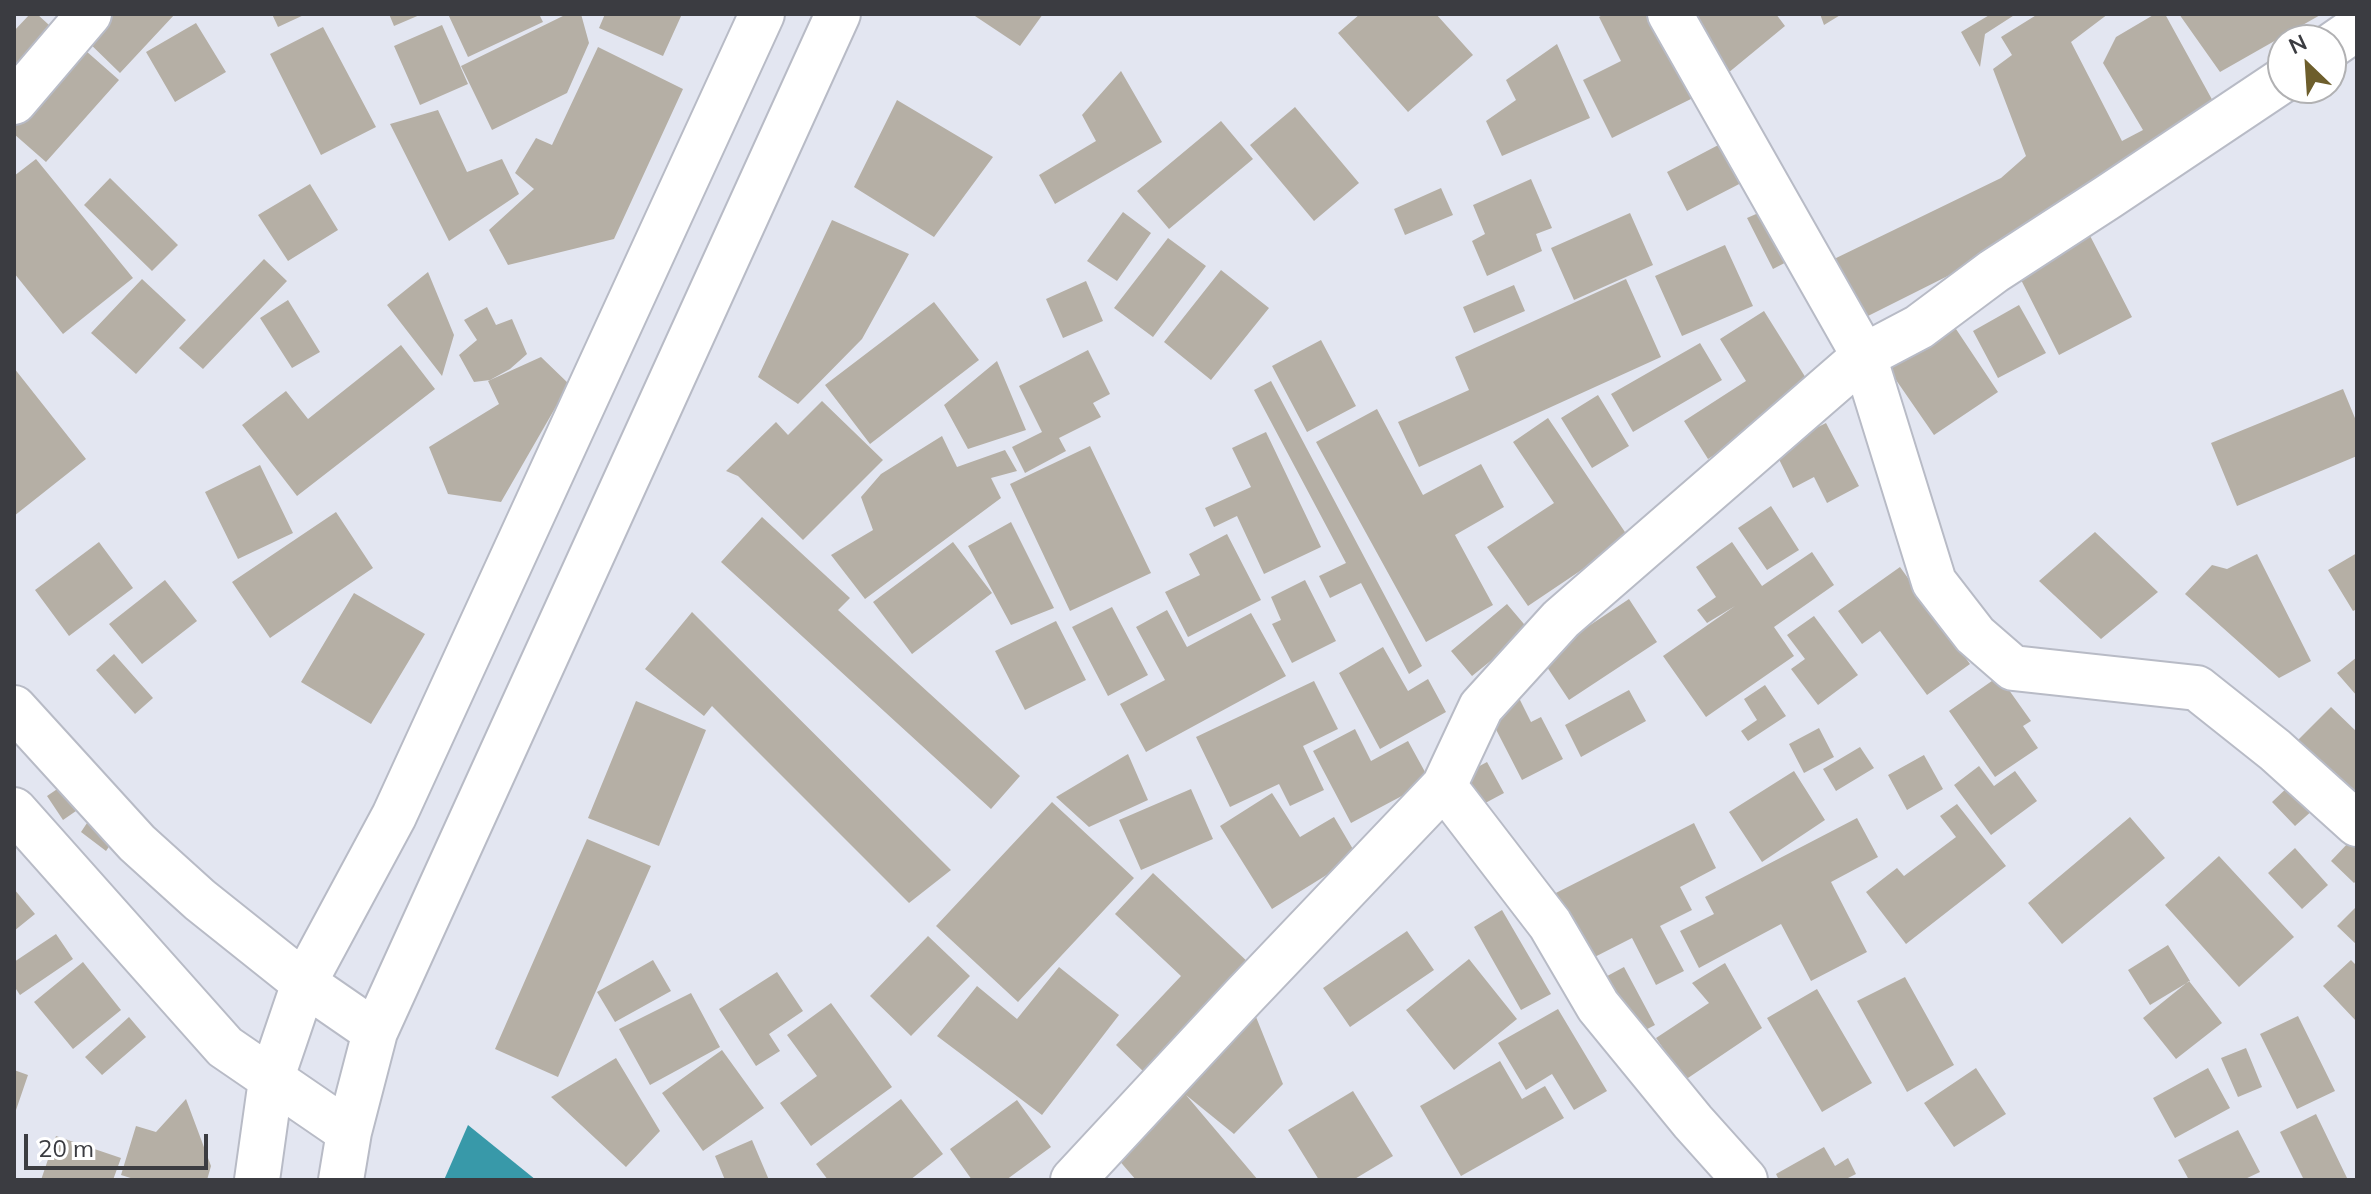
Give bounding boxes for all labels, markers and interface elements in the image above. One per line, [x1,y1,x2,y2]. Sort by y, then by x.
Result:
north arrow [2267,24,2347,104]
text: N [2284,28,2311,60]
scale bar [28,1118,212,1168]
text: 20 m [38,1133,94,1163]

